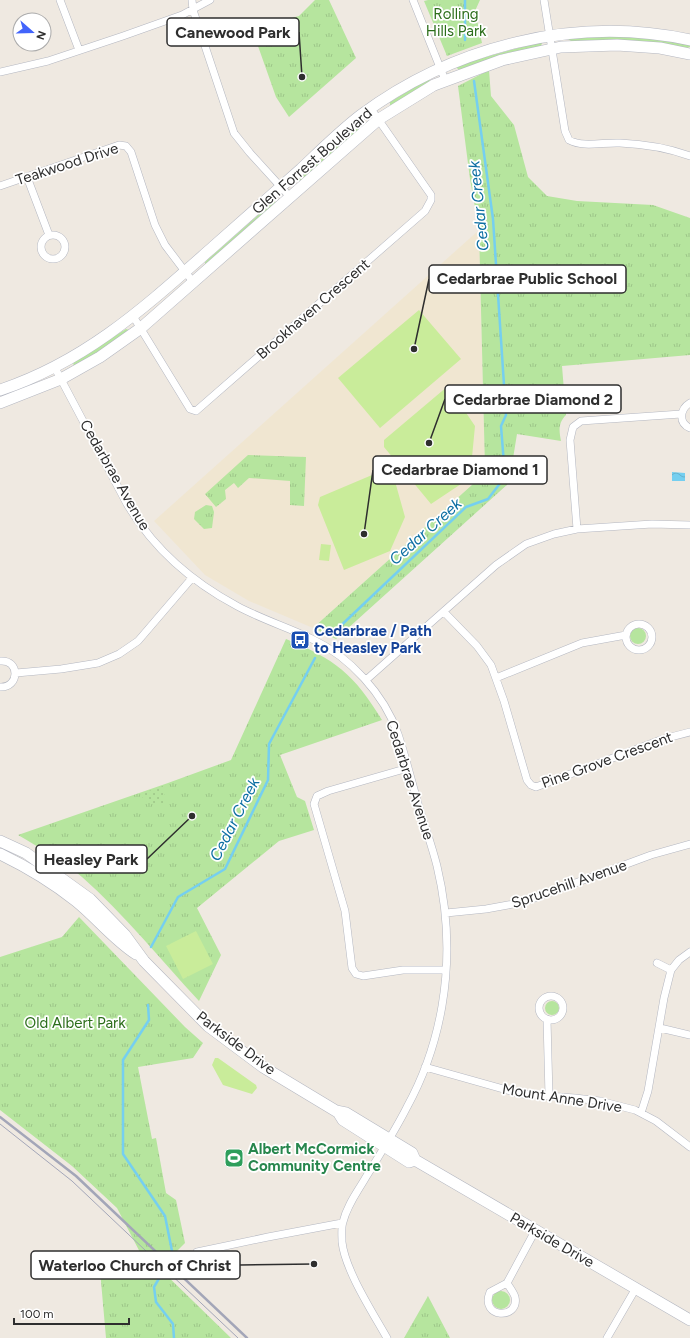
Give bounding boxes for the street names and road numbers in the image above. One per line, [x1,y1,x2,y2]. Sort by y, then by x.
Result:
street label: Glen Forrest Boulevard [248,104,376,218]
street label: Teakwood Drive [14,139,120,189]
street label: Brookhaven Crescent [253,255,374,363]
street label: Cedarbrae Avenue [76,417,154,533]
street label: Cedarbrae Avenue [382,718,438,842]
street label: Pine Grove Crescent [539,728,675,792]
street label: Sprucehill Avenue [509,856,629,912]
street label: Parkside Drive [193,1007,279,1079]
street label: Mount Anne Drive [501,1080,623,1116]
street label: Parkside Drive [507,1209,597,1271]

